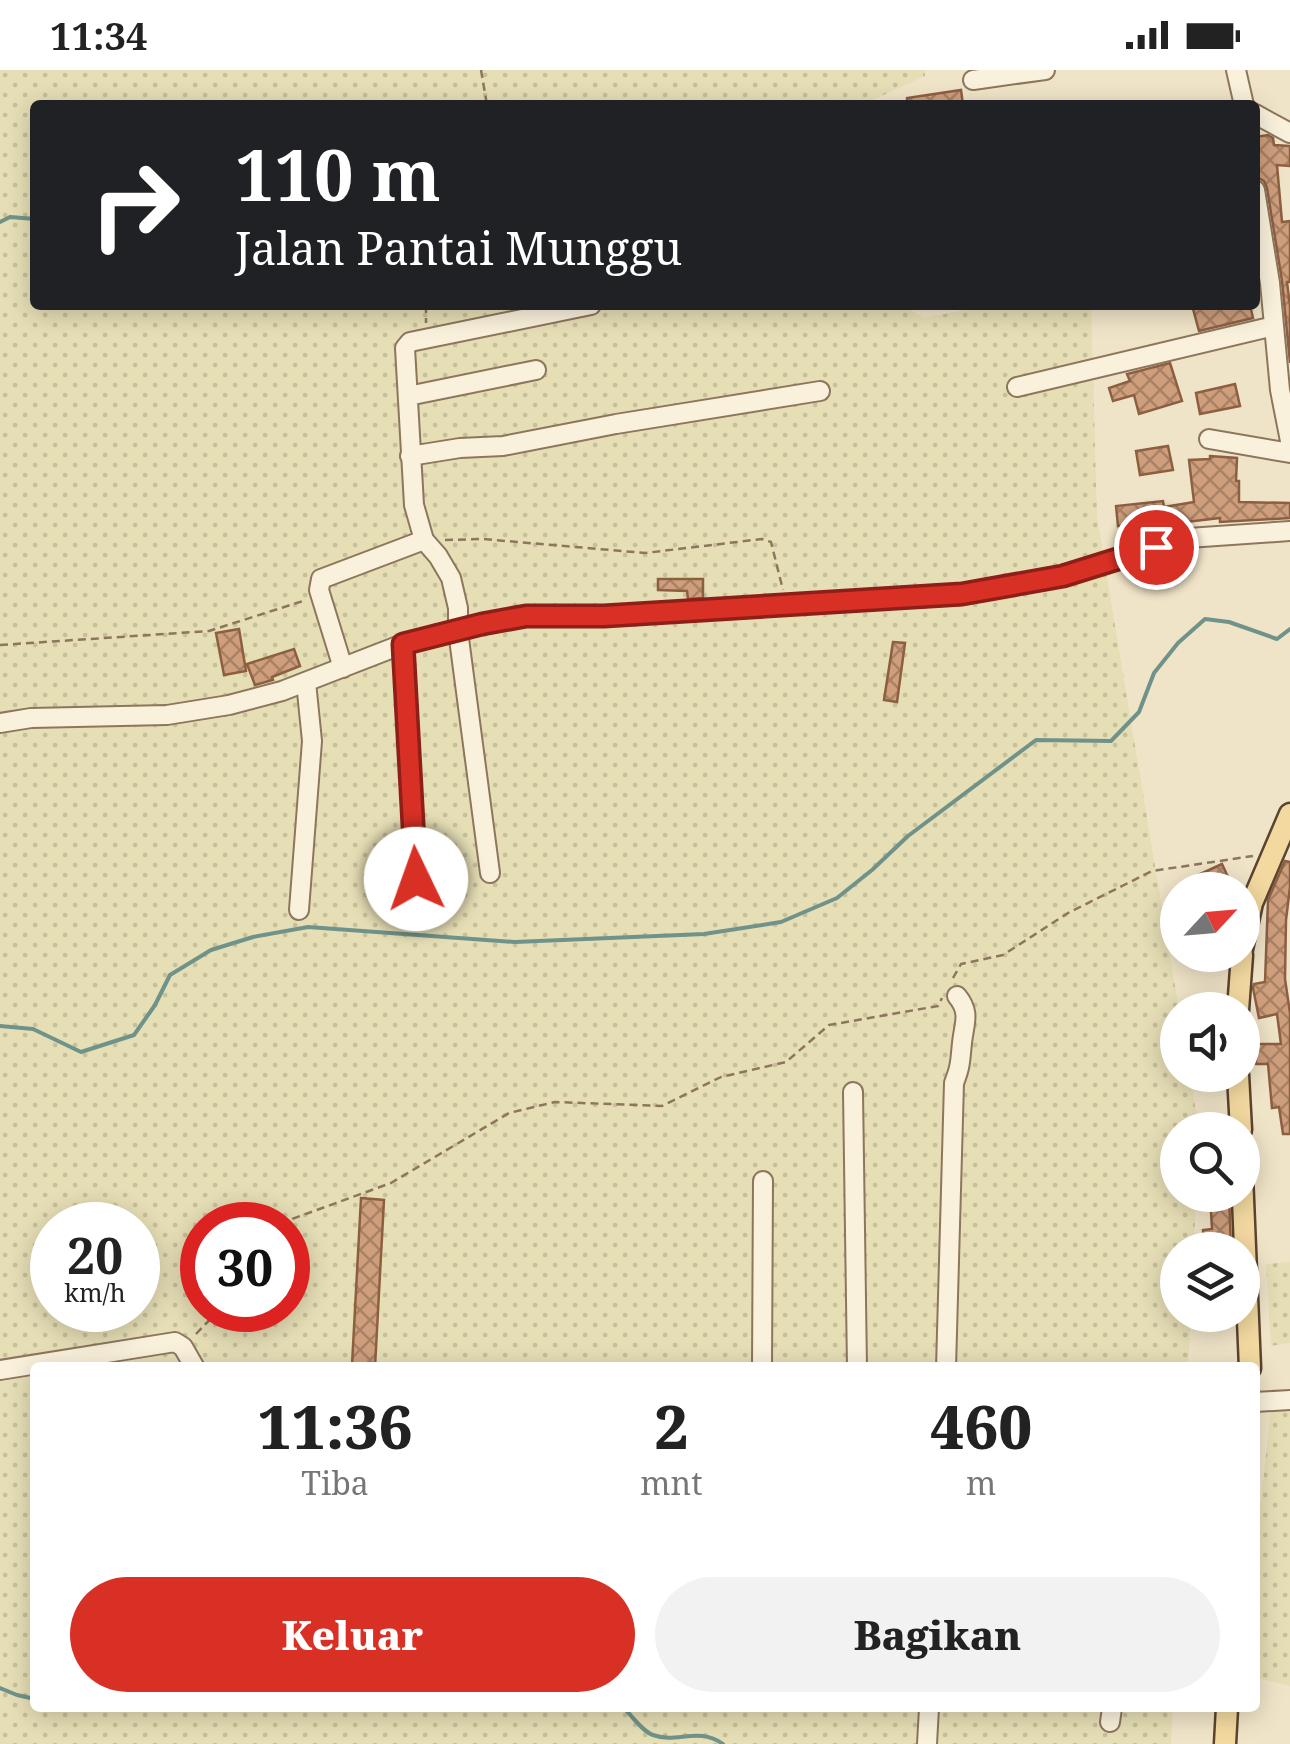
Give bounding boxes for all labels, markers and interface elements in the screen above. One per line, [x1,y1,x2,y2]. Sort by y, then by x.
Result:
text: 11:34 [50,9,147,61]
text: 110 m [235,126,441,222]
icon: right [70,140,200,270]
text: Jalan Pantai Munggu [235,217,682,278]
pin [1114,505,1199,590]
icon: arrive [1129,520,1184,575]
position arrow [364,827,468,931]
north arrow [1160,872,1260,972]
map controls [1160,872,1260,1332]
button: sound [1160,992,1260,1092]
button: search [1160,1112,1260,1212]
speed limit sign: 30 [180,1202,310,1332]
text: 20 [67,1221,123,1289]
button: layers [1160,1232,1260,1332]
text: km/h [64,1275,126,1309]
text: 11:36 [258,1385,413,1467]
text: 2 [654,1385,688,1467]
text: 460 [930,1385,1032,1467]
text: Tiba [301,1461,369,1504]
text: mnt [640,1461,702,1504]
text: m [966,1461,996,1504]
button: Keluar [70,1577,635,1692]
button: Bagikan [655,1577,1220,1692]

